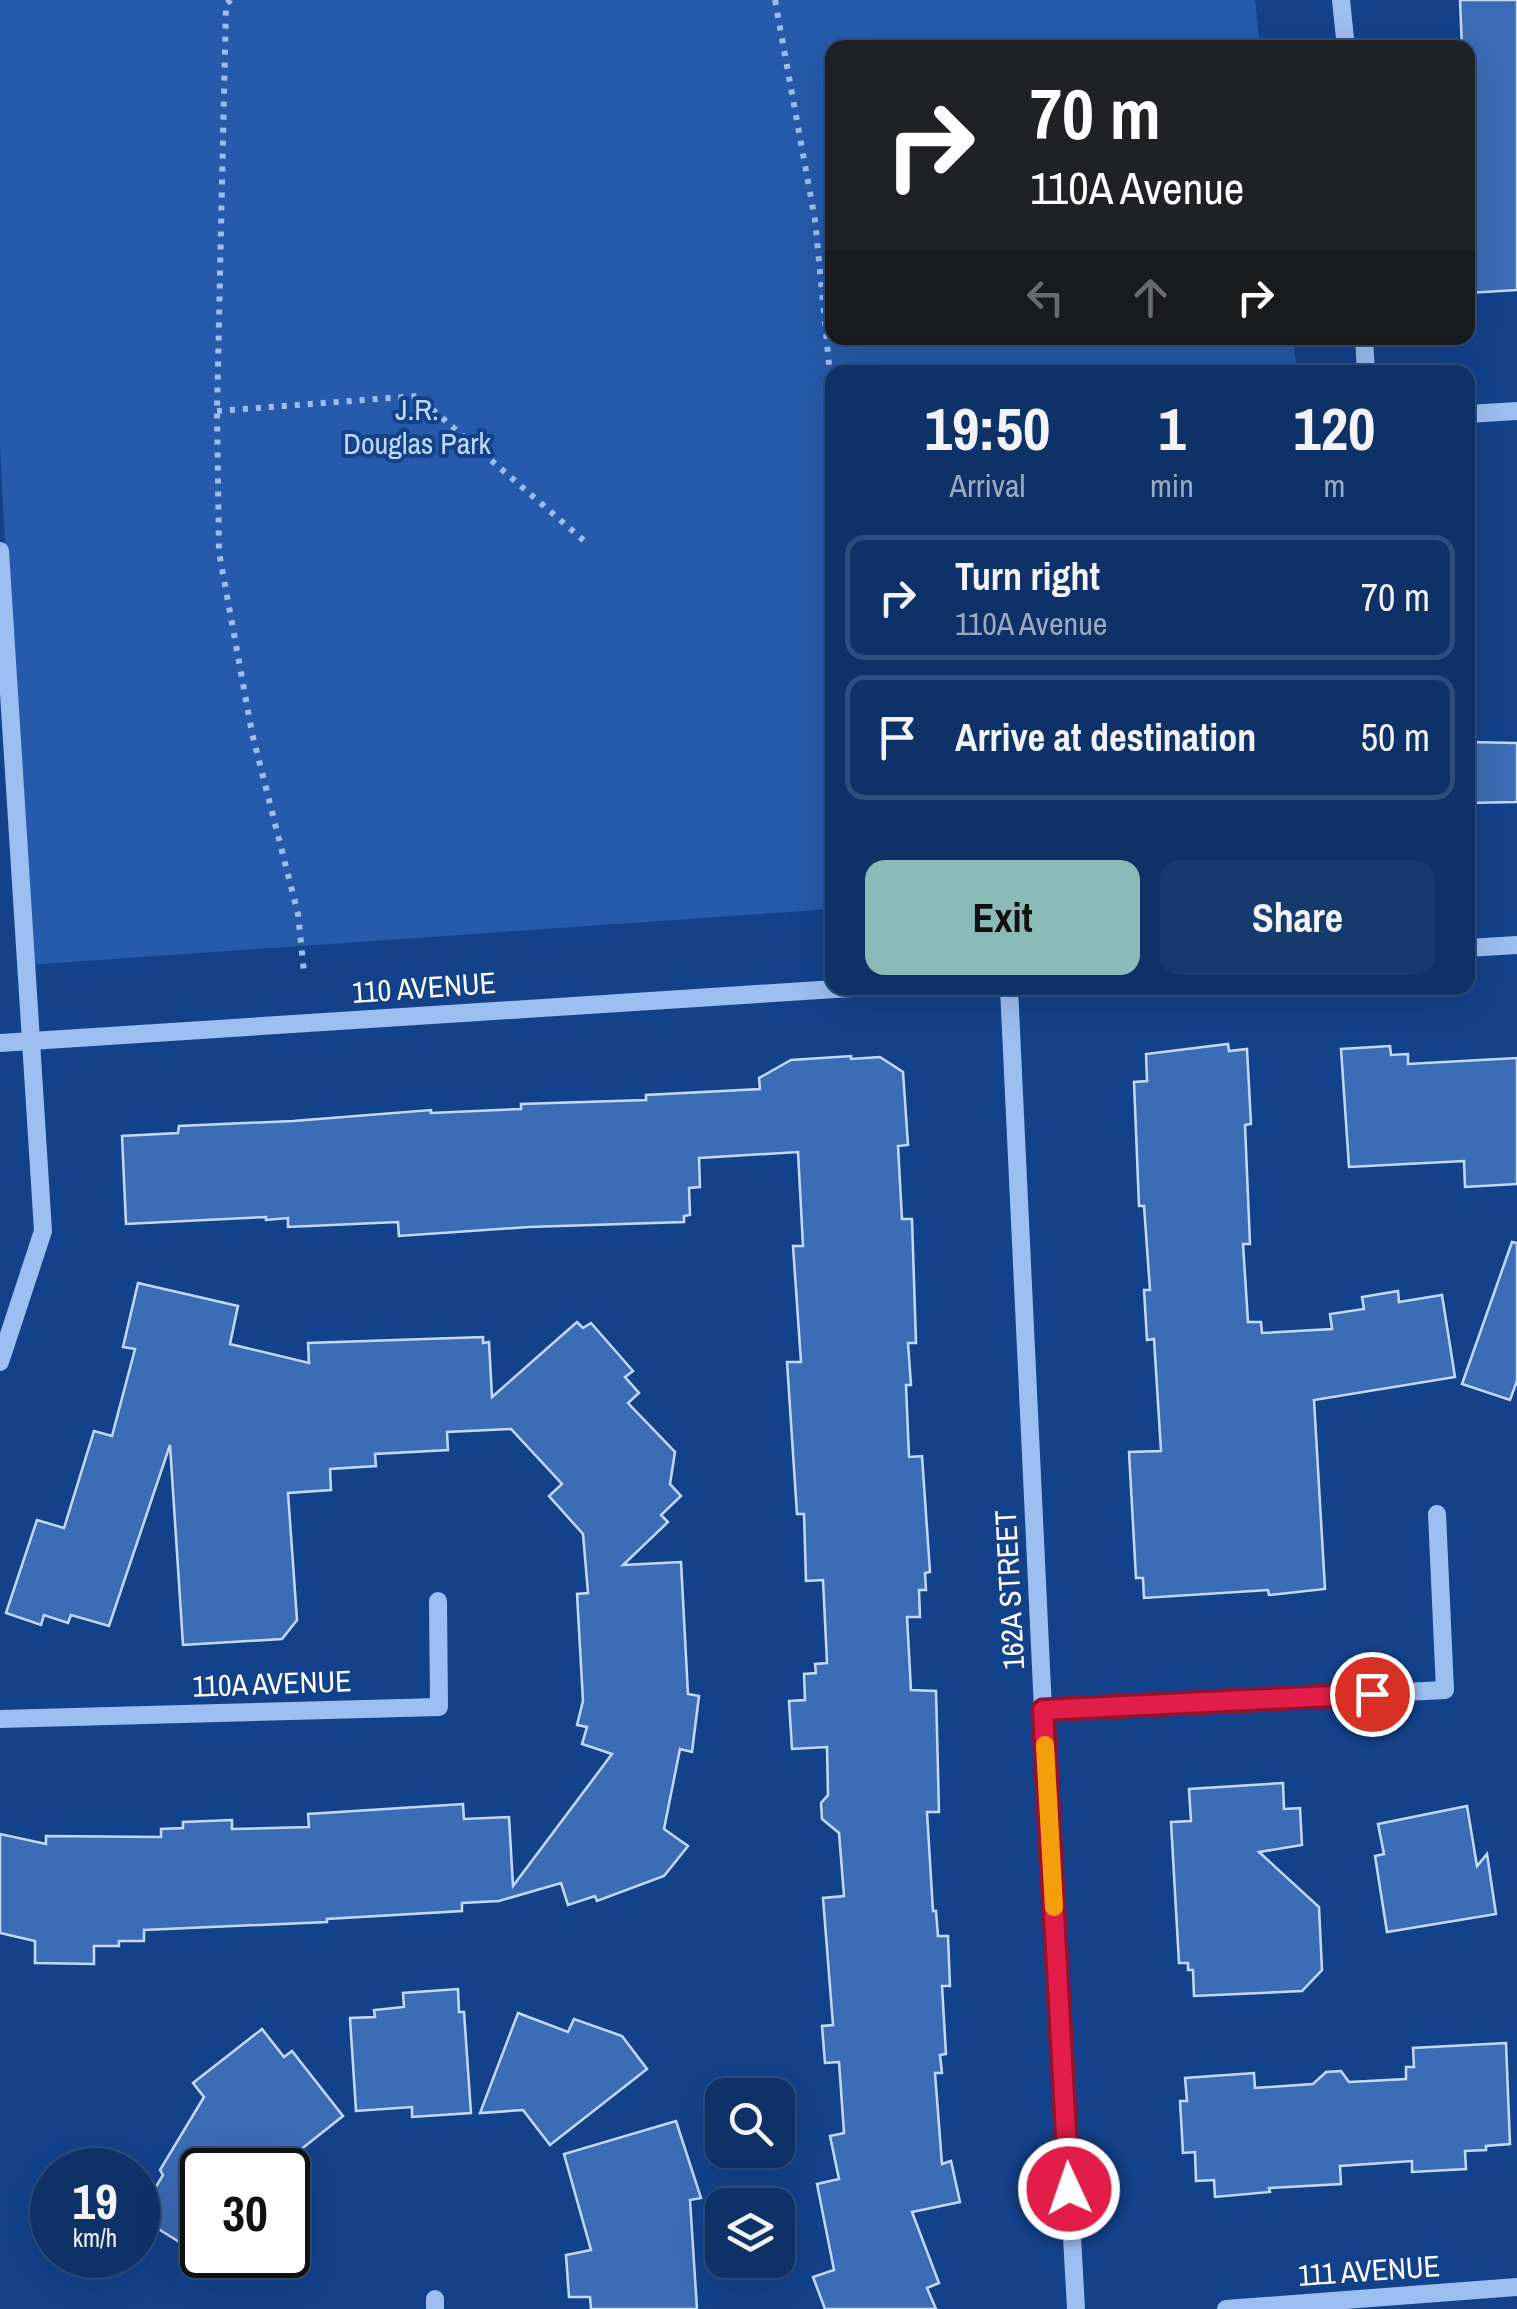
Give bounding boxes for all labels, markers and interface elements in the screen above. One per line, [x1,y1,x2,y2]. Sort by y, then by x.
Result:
text: 70 m [1030,67,1161,161]
icon: right [865,80,995,210]
text: 110A Avenue [1030,157,1244,218]
icon: left [1018,270,1073,325]
icon: ahead [1123,270,1178,325]
icon: right [1228,270,1283,325]
text: 19:50 [925,388,1050,469]
text: 1 [1158,388,1186,469]
text: 120 [1293,388,1375,469]
park label: J.R. Douglas Park [343,389,492,463]
text: Arrival [950,464,1025,507]
text: min [1150,464,1194,507]
text: m [1323,464,1345,507]
text: Turn right [955,551,1100,602]
icon: right [870,570,925,625]
text: 70 m [1361,572,1430,623]
text: 110A Avenue [955,602,1107,645]
icon: arrive [870,710,925,765]
text: Arrive at destination [955,712,1256,763]
text: 50 m [1361,712,1430,763]
button: Exit [865,860,1140,975]
button: Share [1160,860,1435,975]
street label: 110 AVENUE [351,962,497,1012]
street label: 162A STREET [985,1509,1033,1671]
pin [1330,1652,1415,1737]
street label: 110A AVENUE [192,1660,352,1706]
icon: arrive [1345,1667,1400,1722]
map controls [705,2078,795,2278]
button: search [705,2078,795,2168]
position arrow [1017,2137,1121,2241]
speed limit sign: 30 [180,2148,310,2278]
text: 19 [72,2167,118,2235]
button: layers [705,2188,795,2278]
text: km/h [73,2221,117,2255]
street label: 111 AVENUE [1297,2245,1441,2295]

